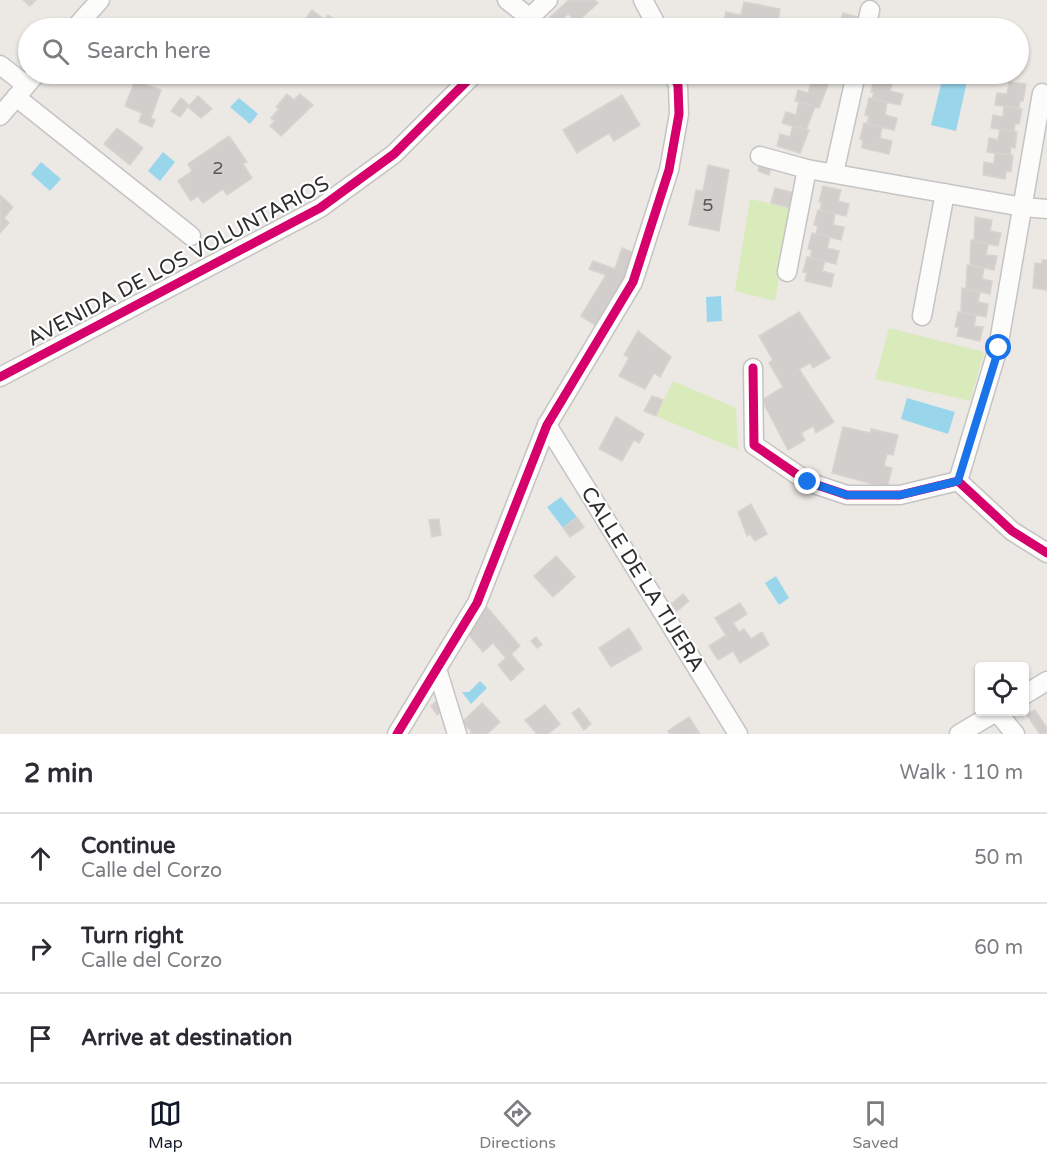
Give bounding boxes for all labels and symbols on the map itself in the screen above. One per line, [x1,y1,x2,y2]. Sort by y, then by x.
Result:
house number: 2 [212,157,224,179]
street label: AVENIDA DE LOS VOLUNTARIOS [23,171,333,352]
house number: 5 [702,194,714,216]
route start [985,334,1011,360]
route end [794,468,820,494]
street label: CALLE DE LA TIJERA [575,482,710,676]

